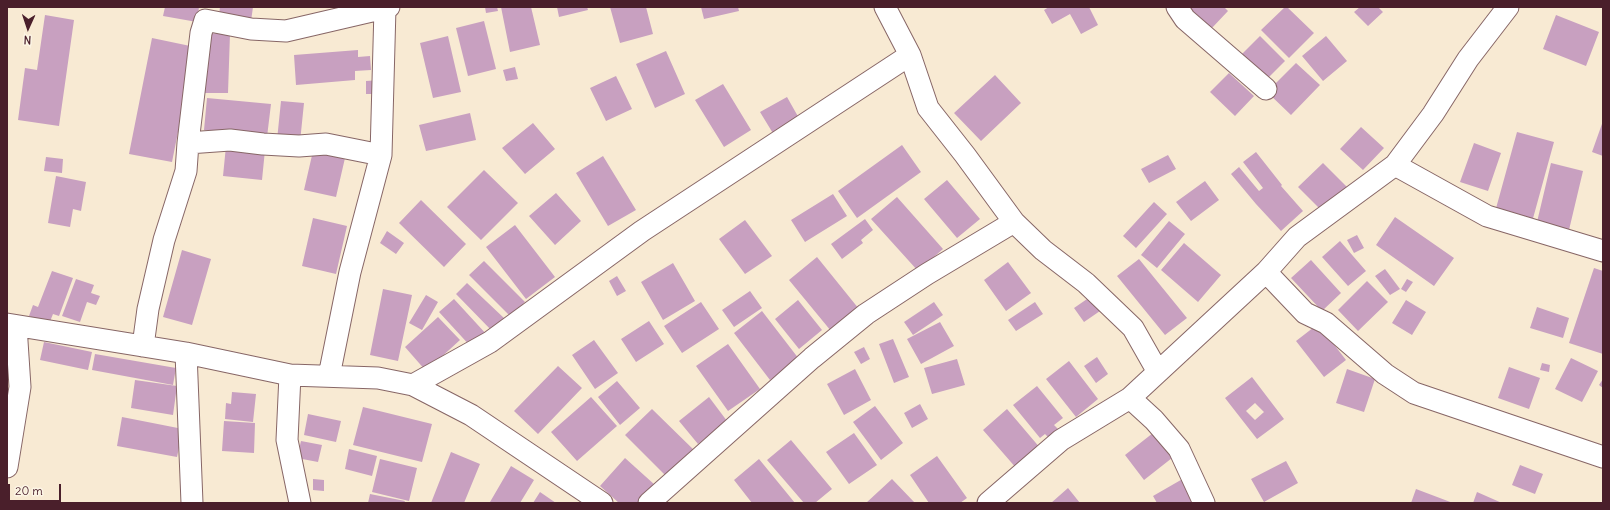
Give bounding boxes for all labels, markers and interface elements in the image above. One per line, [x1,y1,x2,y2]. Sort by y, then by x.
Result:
north arrow [8,8,48,48]
text: N [23,33,32,47]
scale bar [10,476,63,502]
text: 20 m [15,483,43,498]

